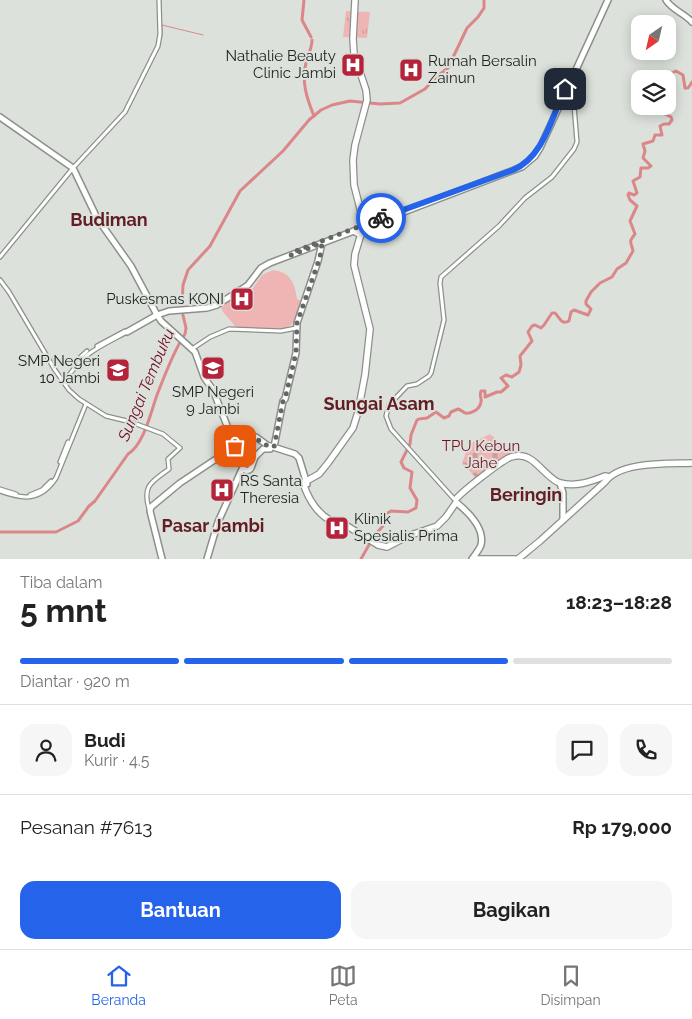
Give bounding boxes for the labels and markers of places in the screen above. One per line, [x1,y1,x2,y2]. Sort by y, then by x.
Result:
place label: Nathalie Beauty Clinic Jambi [225,47,336,82]
hospital icon: Nathalie Beauty Clinic Jambi [340,52,366,78]
place label: Rumah Bersalin Zainun [428,52,537,87]
hospital icon: Rumah Bersalin Zainun [398,57,424,83]
pin [544,68,586,110]
hospital icon: Puskesmas KONI [229,286,255,312]
place label: Puskesmas KONI [106,290,224,308]
place label: SMP Negeri 10 Jambi [18,352,100,387]
school or university icon: SMP Negeri 9 Jambi [200,355,226,381]
school or university icon: SMP Negeri 10 Jambi [105,357,131,383]
place label: SMP Negeri 9 Jambi [172,383,254,418]
pin [214,425,256,467]
place label: RS Santa Theresia [240,472,302,507]
hospital icon: RS Santa Theresia [209,477,235,503]
place label: Klinik Spesialis Prima [354,510,458,545]
hospital icon: Klinik Spesialis Prima [324,515,350,541]

